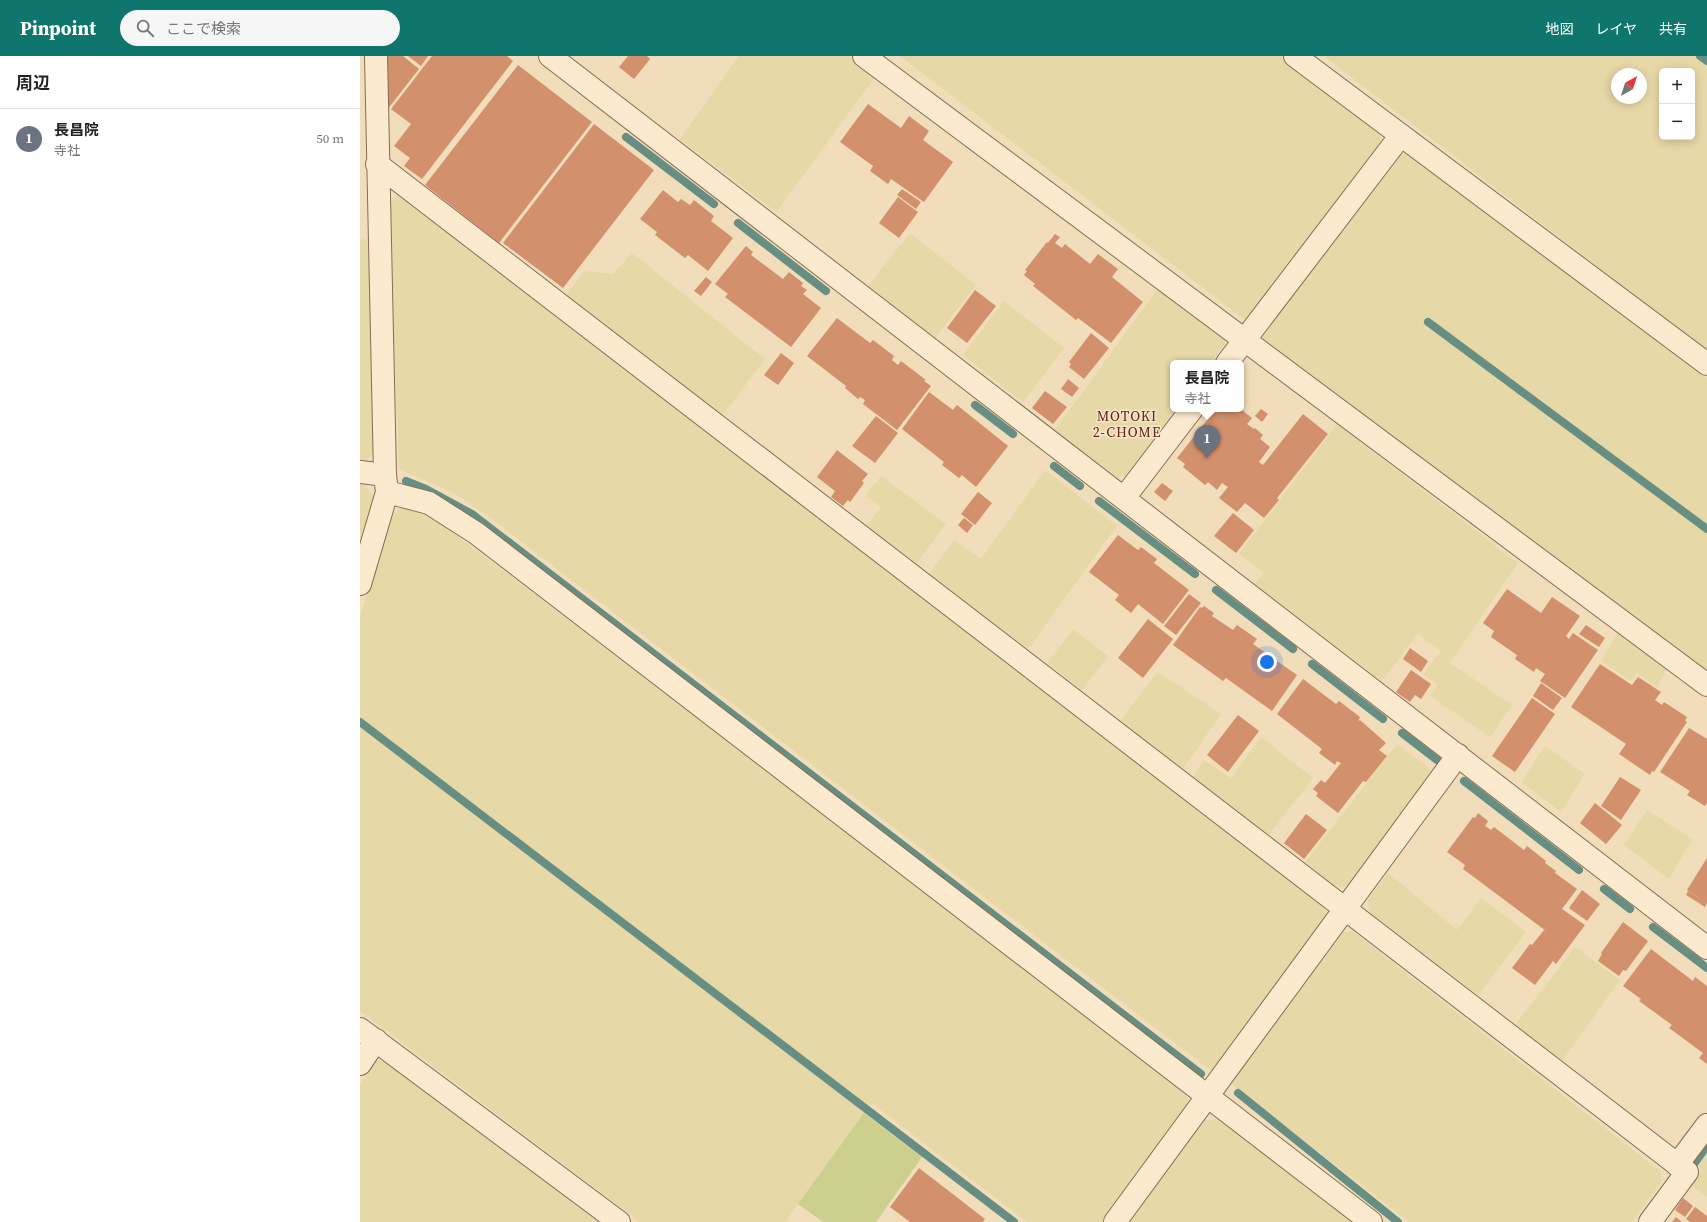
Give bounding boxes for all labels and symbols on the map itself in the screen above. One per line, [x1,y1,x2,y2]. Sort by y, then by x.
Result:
north arrow [1611,68,1647,104]
district label: MOTOKI 2-CHOME [1093,406,1161,442]
pin: 1 [1194,425,1220,458]
your location [1257,652,1277,672]

